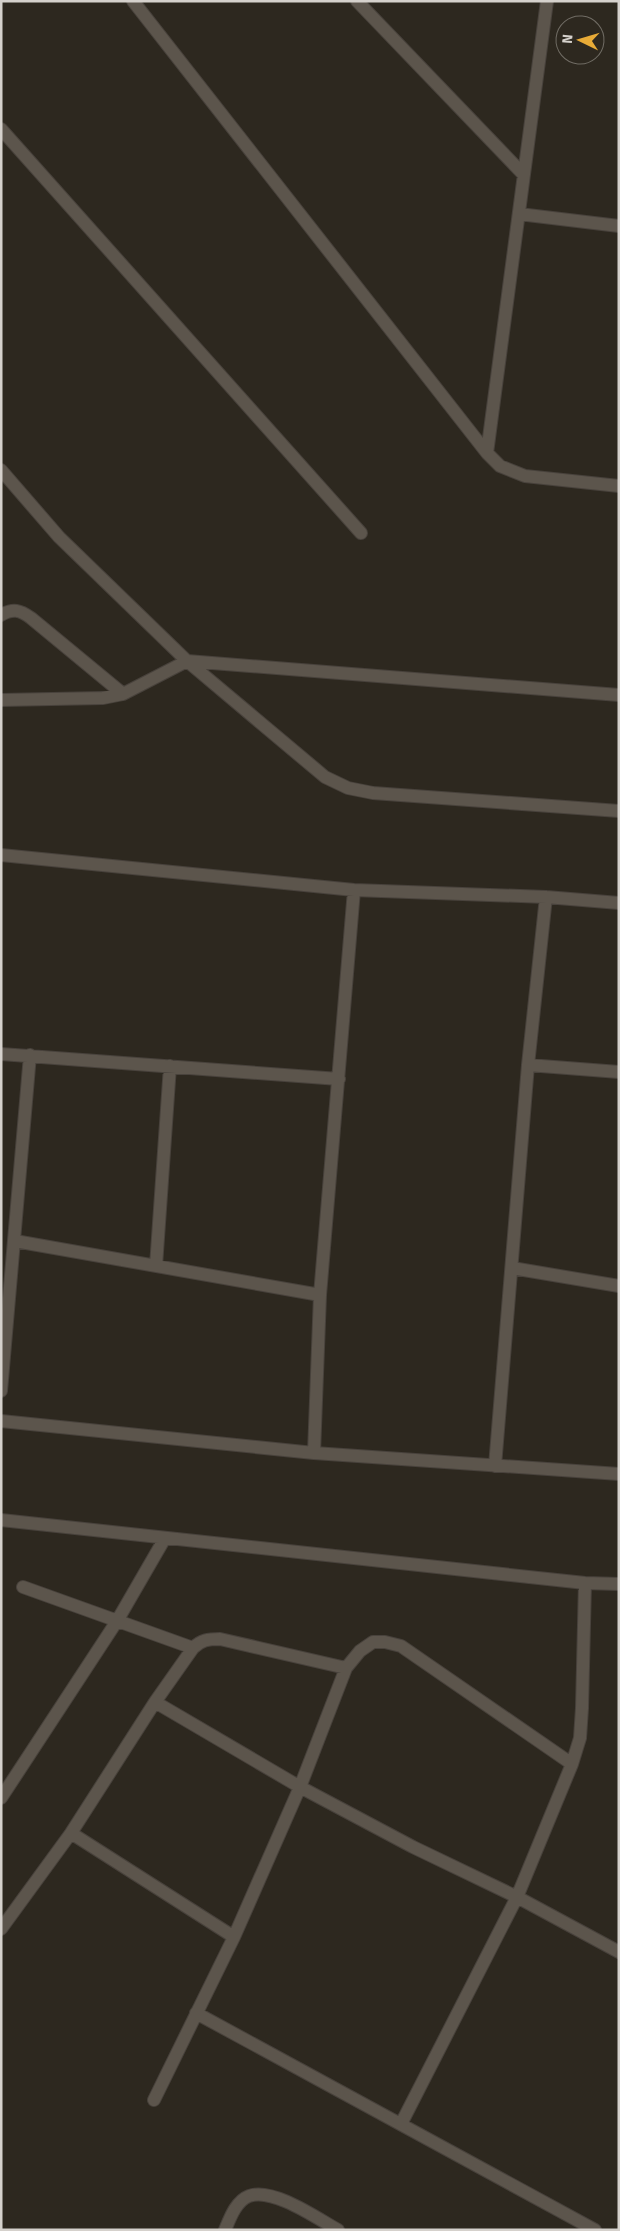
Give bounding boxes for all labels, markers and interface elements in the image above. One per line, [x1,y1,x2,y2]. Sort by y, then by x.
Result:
north arrow [555,15,605,65]
text: N [559,34,576,44]

